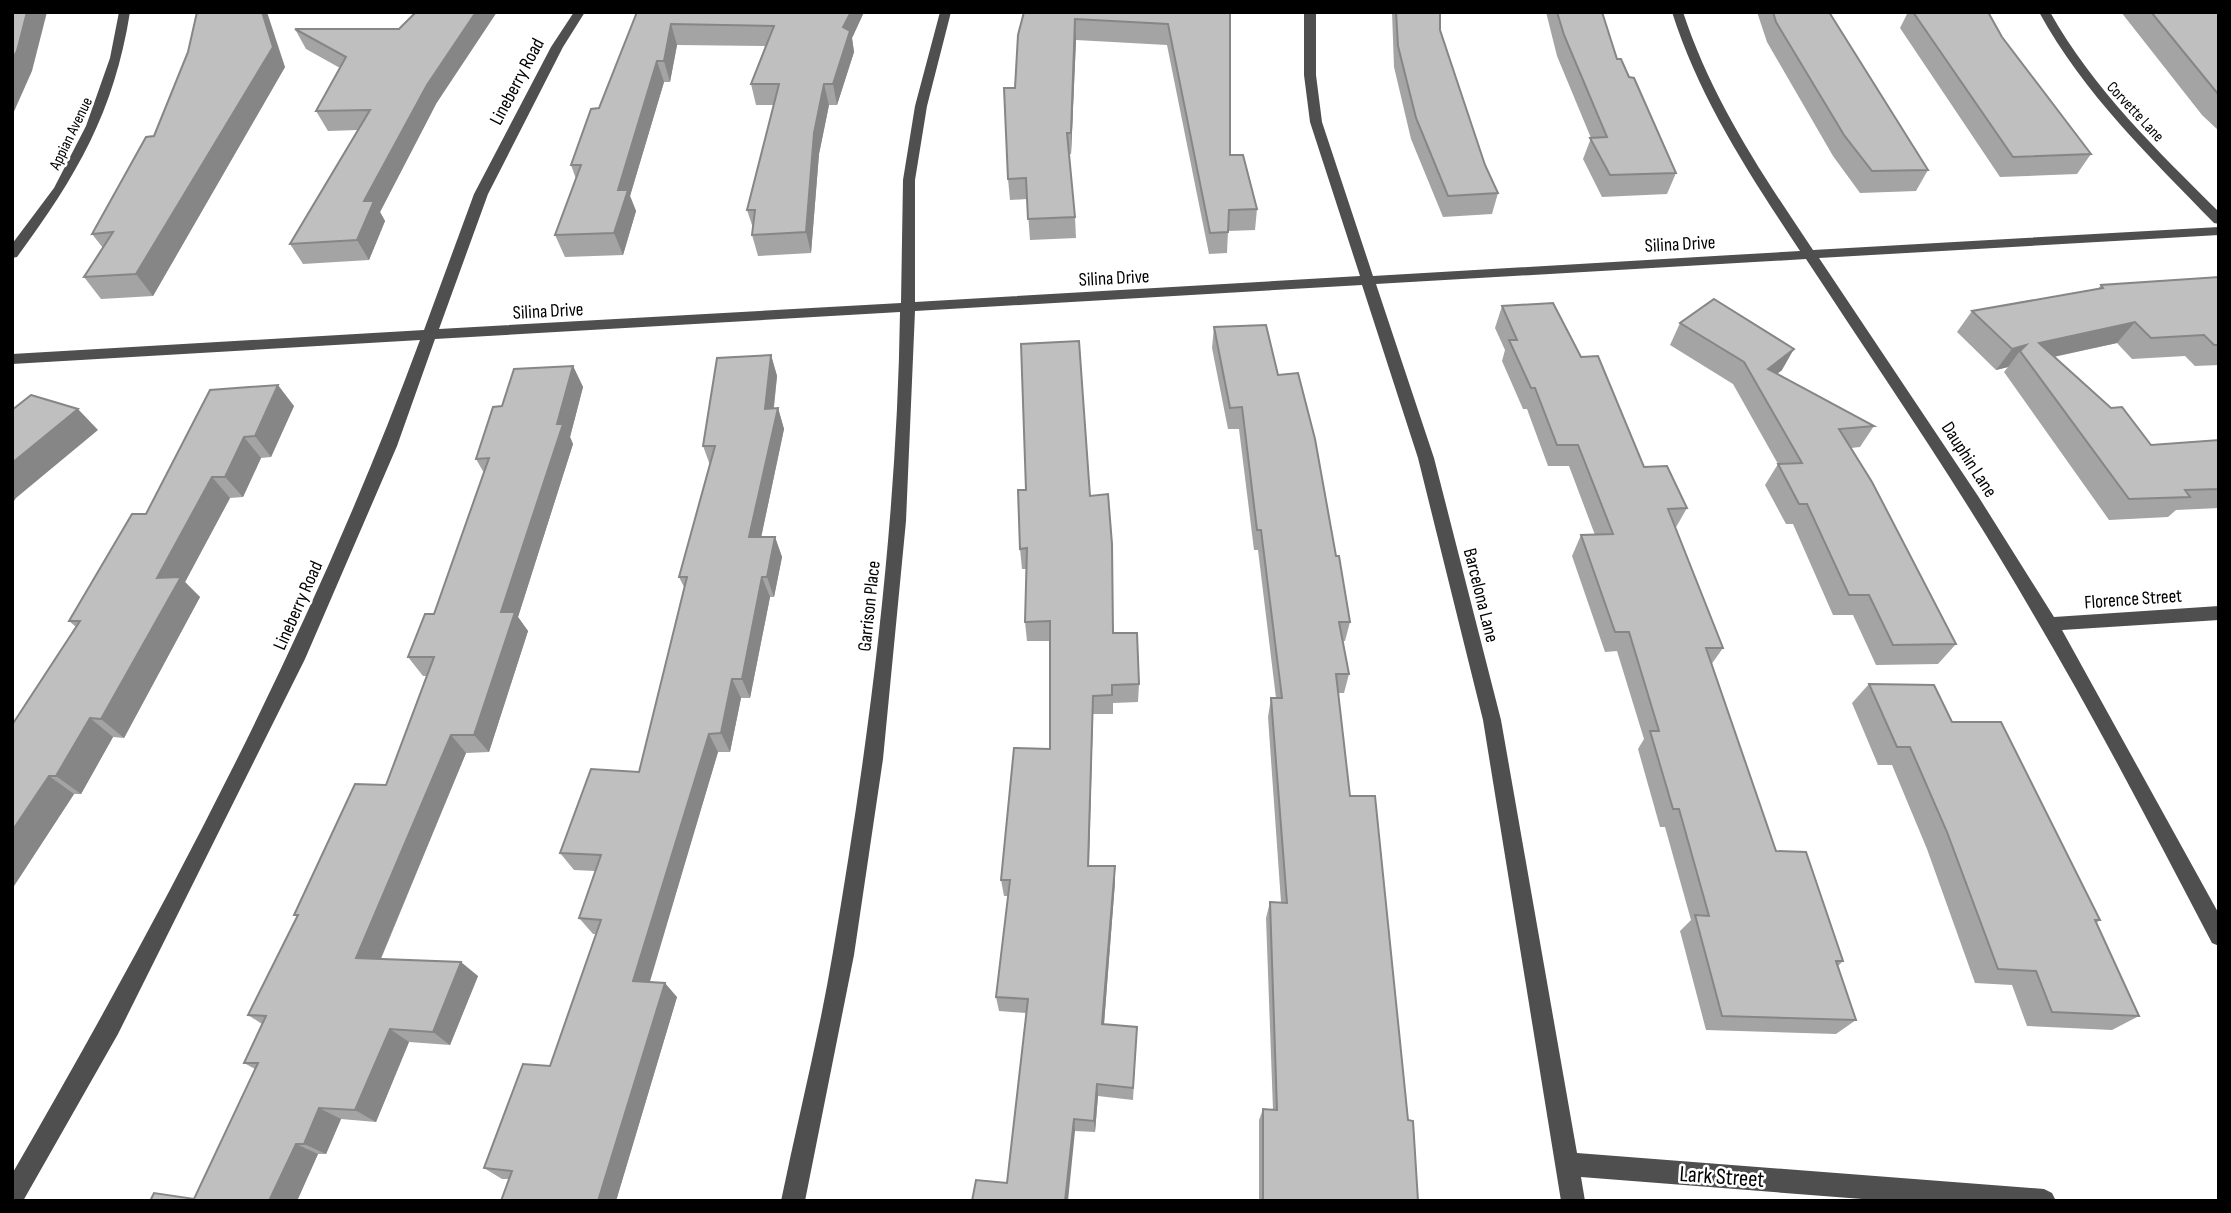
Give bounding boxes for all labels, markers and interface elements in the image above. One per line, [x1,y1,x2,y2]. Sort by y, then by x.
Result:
street label: Lineberry Road [485,34,550,129]
street label: Corvette Lane [2102,78,2168,146]
street label: Appian Avenue [45,94,97,174]
street label: Silina Drive [1644,231,1716,258]
street label: Silina Drive [1078,265,1150,292]
street label: Silina Drive [512,298,584,325]
street label: Dauphin Lane [1936,418,2002,502]
street label: Barcelona Lane [1458,546,1503,645]
street label: Lineberry Road [269,558,328,654]
street label: Garrison Place [853,560,886,653]
street label: Florence Street [2083,585,2183,614]
street label: Lark Street [1679,1160,1765,1194]

